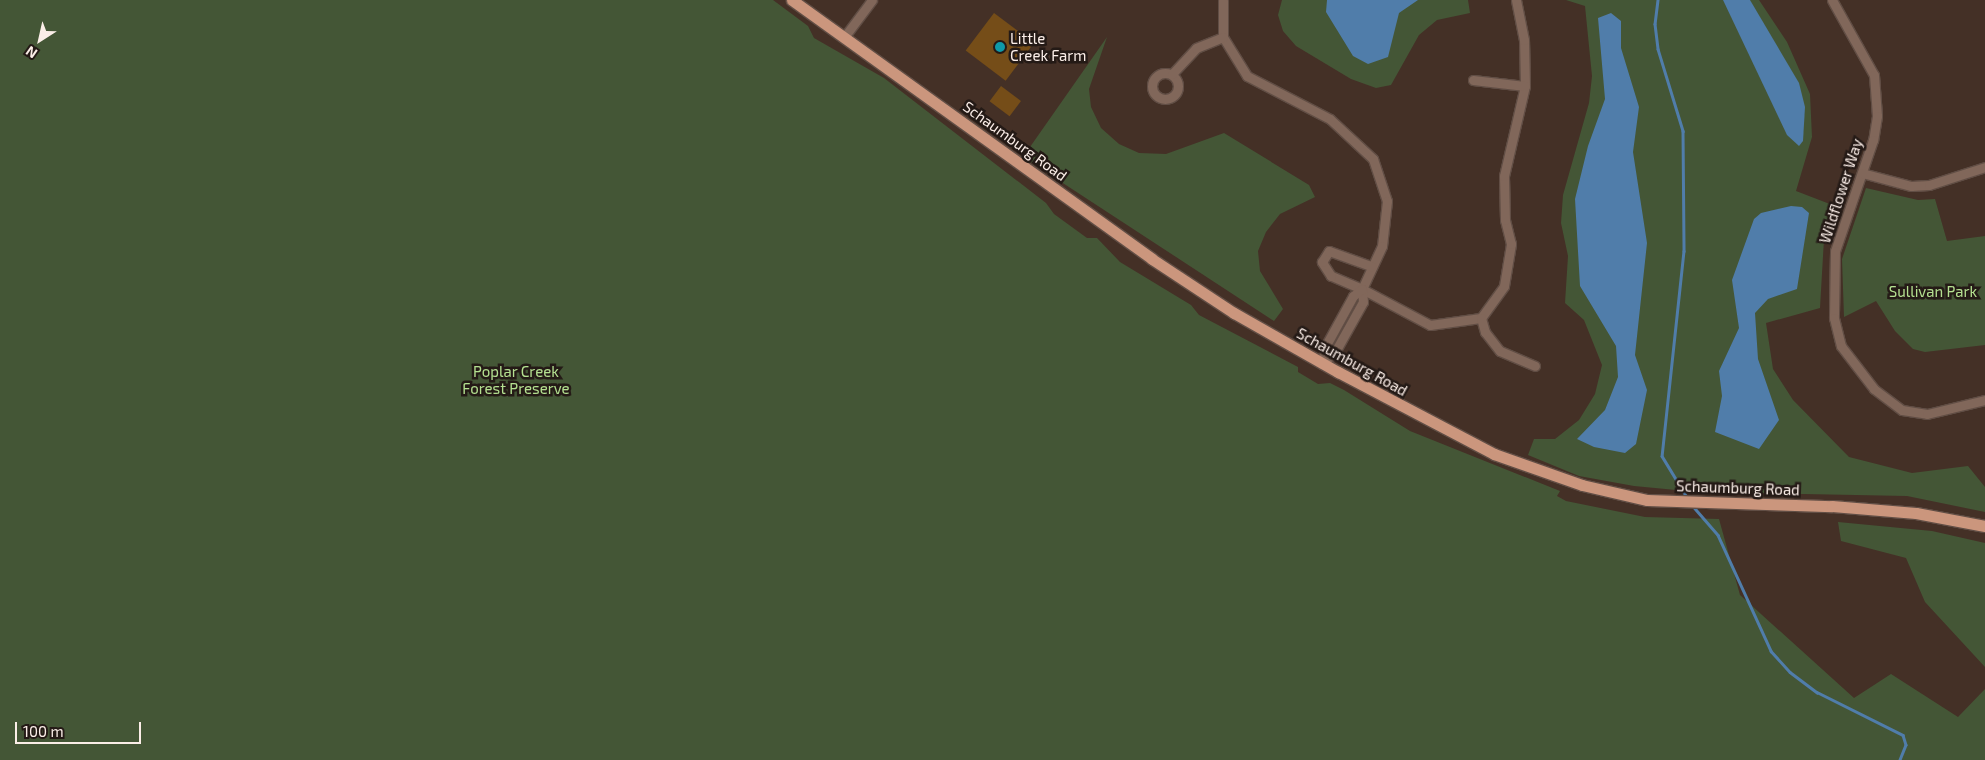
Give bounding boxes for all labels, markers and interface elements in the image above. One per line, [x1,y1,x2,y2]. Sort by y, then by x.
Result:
north arrow [15,15,65,65]
place label: Little Creek Farm [1010,29,1087,64]
marker: Little Creek Farm [994,41,1006,53]
text: N [22,43,40,63]
street label: Schaumburg Road [960,97,1070,185]
street label: Wildflower Way [1816,136,1866,246]
park label: Sullivan Park [1889,283,1977,301]
street label: Schaumburg Road [1294,324,1410,400]
park label: Poplar Creek Forest Preserve [462,362,570,397]
street label: Schaumburg Road [1676,477,1800,499]
scale bar [18,712,144,744]
text: 100 m [23,722,64,740]

